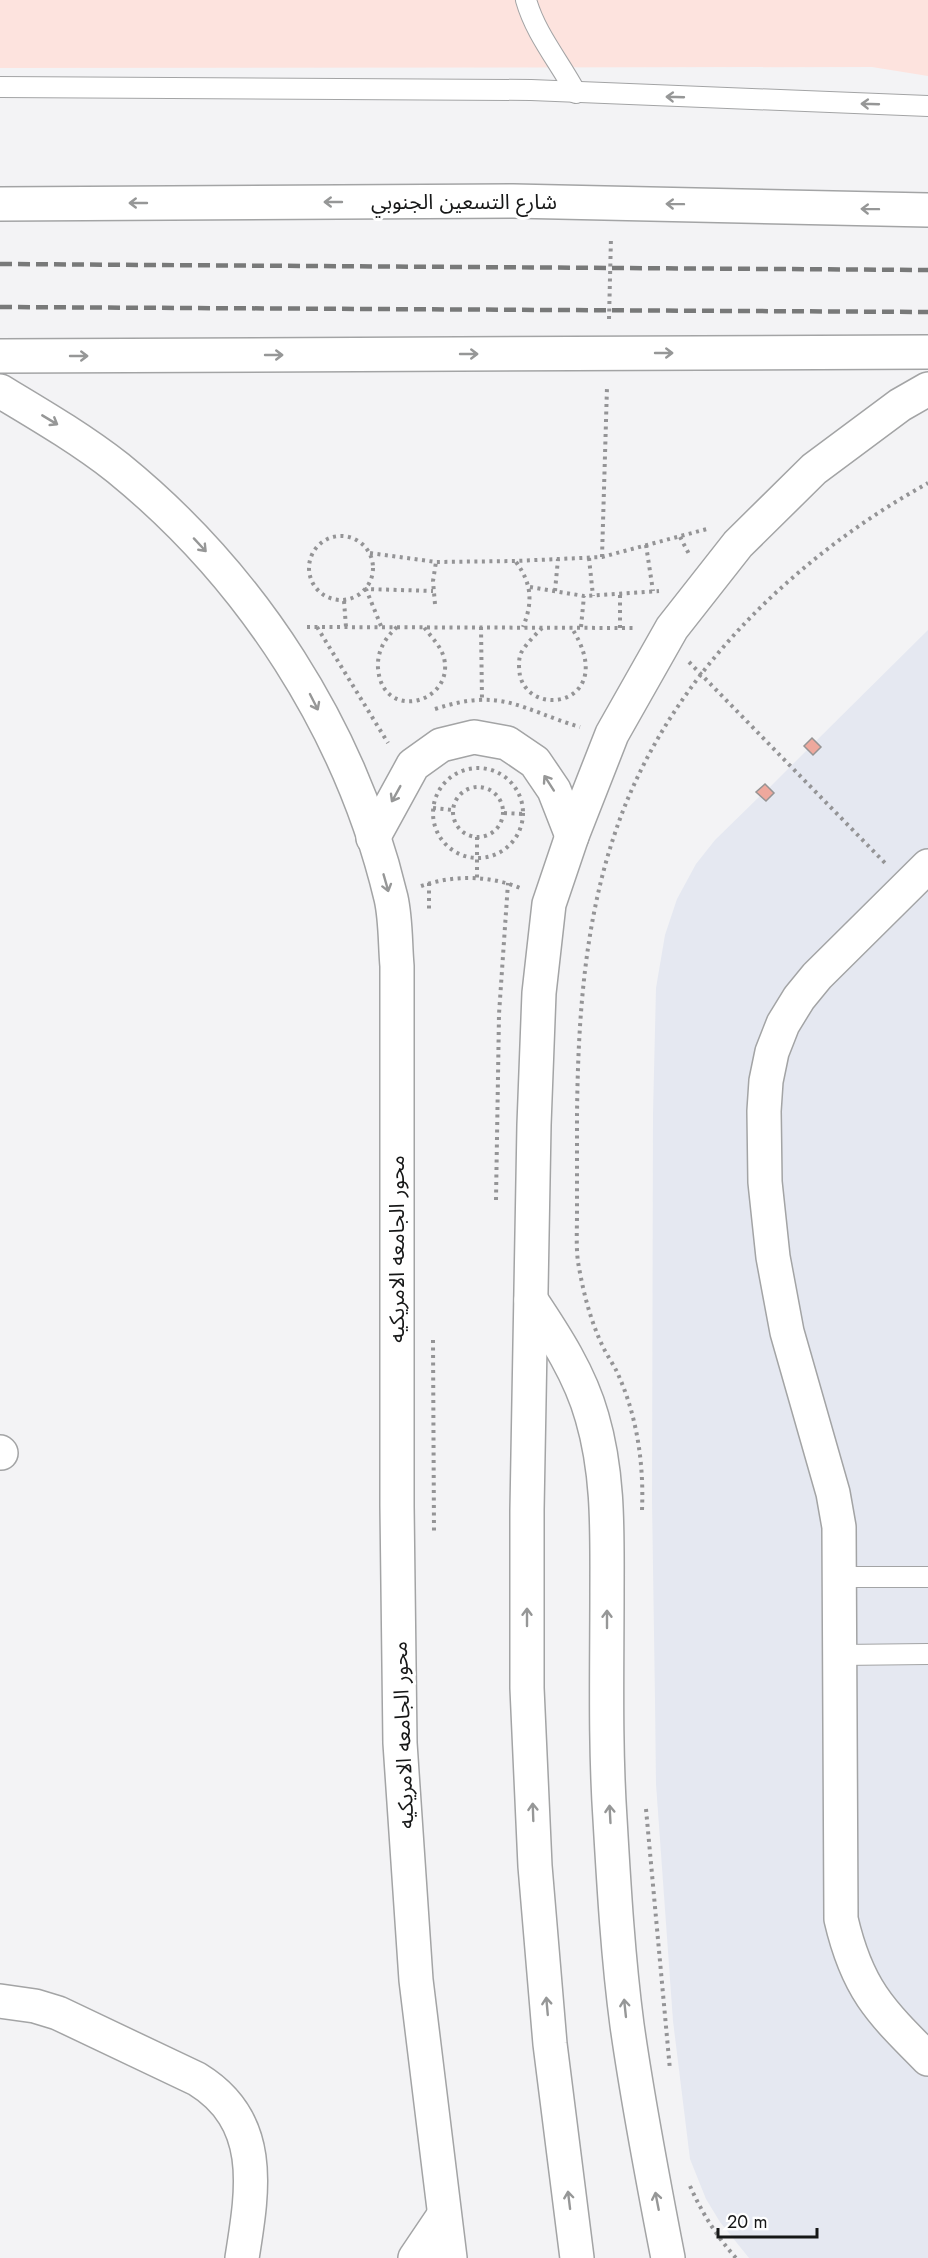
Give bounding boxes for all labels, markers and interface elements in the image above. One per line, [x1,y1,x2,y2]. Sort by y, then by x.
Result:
one-way arrow [665,91,685,102]
one-way arrow [860,99,880,110]
street label: شارع التسعين الجنوبي [371,187,557,218]
one-way arrow [323,196,343,208]
one-way arrow [128,197,148,209]
one-way arrow [665,199,685,210]
one-way arrow [860,203,880,214]
one-way arrow [654,347,674,359]
one-way arrow [459,348,479,360]
one-way arrow [264,349,284,361]
one-way arrow [69,350,89,362]
one-way arrow [41,415,58,427]
one-way arrow [192,537,206,552]
one-way arrow [308,693,320,710]
one-way arrow [543,775,555,792]
one-way arrow [390,785,402,802]
one-way arrow [381,873,392,892]
street label: محور الجامعه الامريكيه [382,1155,412,1343]
one-way arrow [521,1608,533,1628]
one-way arrow [601,1609,613,1629]
street label: محور الجامعه الامريكيه [385,1641,421,1829]
one-way arrow [527,1802,538,1822]
one-way arrow [604,1804,615,1824]
one-way arrow [541,1997,552,2017]
one-way arrow [620,1999,631,2019]
one-way arrow [563,2191,574,2211]
one-way arrow [651,2191,662,2211]
scale bar [718,2201,817,2239]
text: 20 m [727,2209,767,2235]

